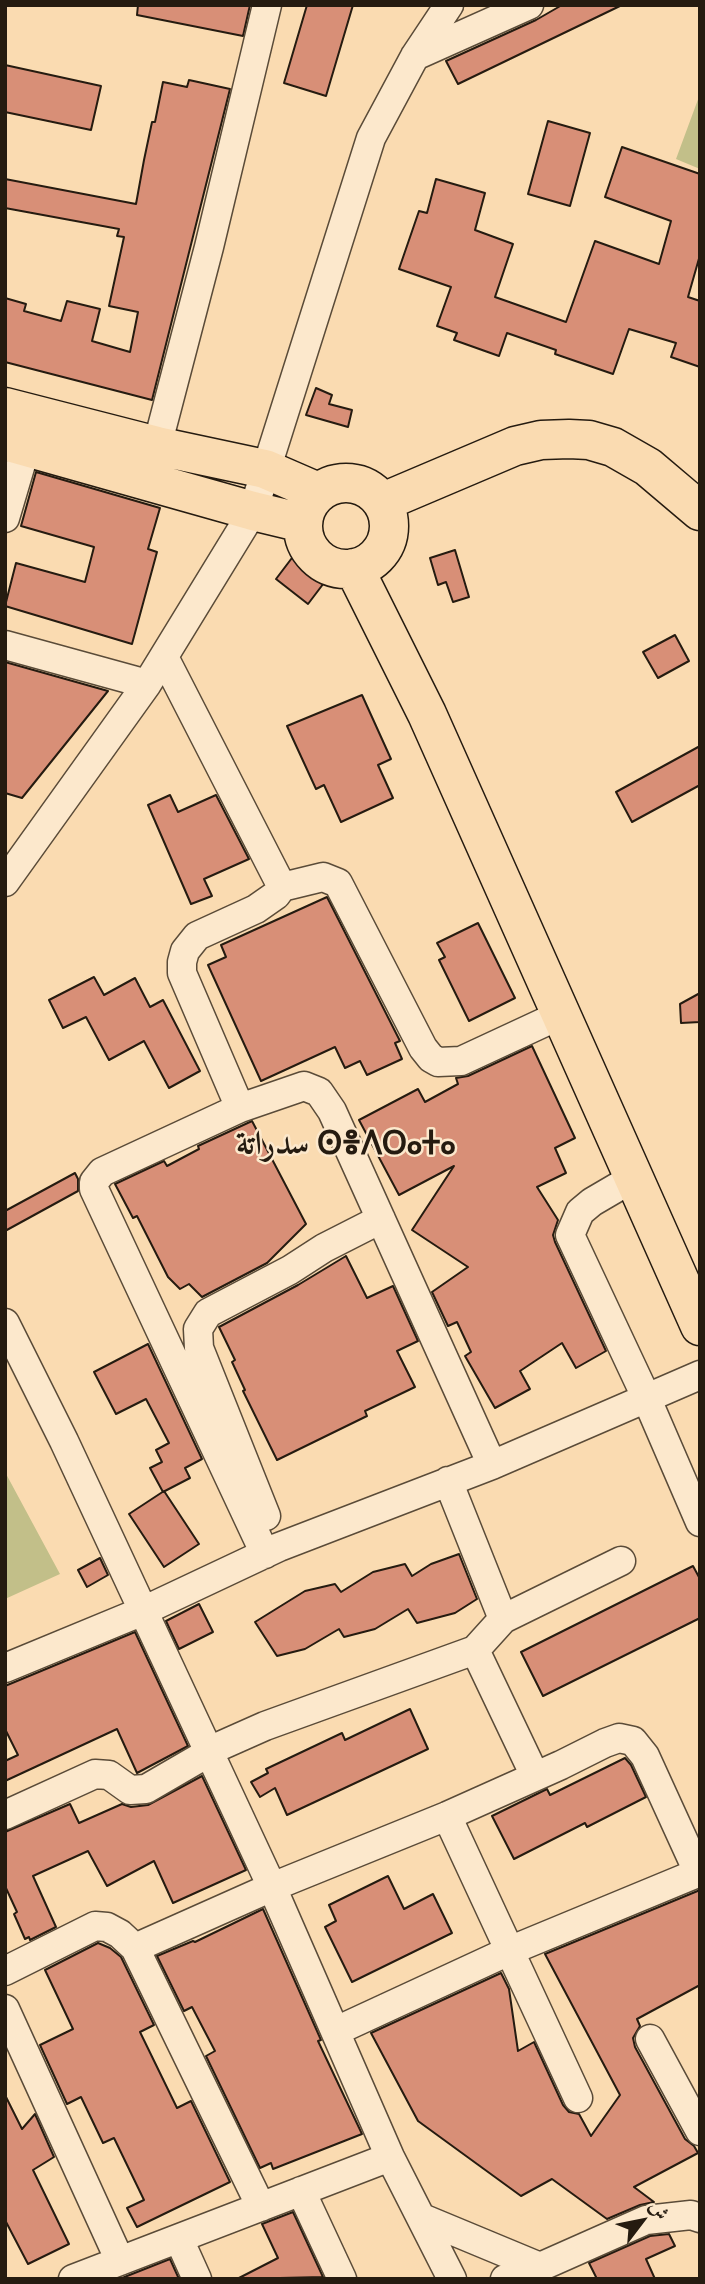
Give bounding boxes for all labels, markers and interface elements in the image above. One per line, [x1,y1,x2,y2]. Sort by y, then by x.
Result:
district label: سدراتة ⵙⴻⴷⵔⴰⵜⴰ [236,1126,456,1166]
north arrow [607,2186,677,2256]
text: ش [643,2194,677,2225]

